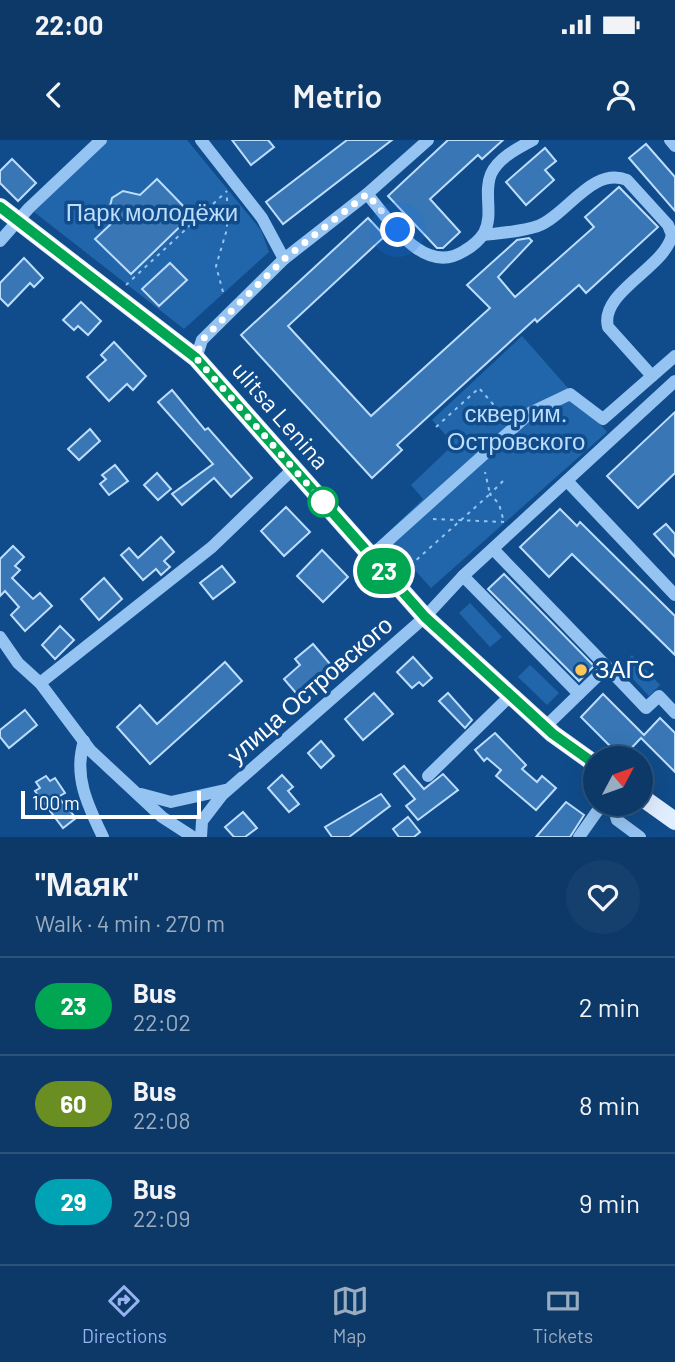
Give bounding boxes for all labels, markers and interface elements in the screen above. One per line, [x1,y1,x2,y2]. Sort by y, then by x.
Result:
text: 22:00 [35,9,103,40]
icon: back [35,76,73,114]
text: Metrio [293,76,382,114]
icon: person [602,76,640,114]
park label: Парк молодёжи [66,197,238,226]
your location [380,212,415,247]
street label: ulitsa Lenina [227,355,336,475]
park label: сквер им. Островского [447,398,585,455]
unlabelled marker [308,487,338,517]
line badge: 23 [352,548,416,594]
text: 23 [371,556,397,585]
street label: улица Островского [221,609,398,768]
place label: ЗАГС [595,654,655,683]
marker: ЗАГС [573,662,589,678]
north arrow [583,746,653,816]
map controls [583,746,653,816]
scale bar [21,788,201,820]
text: 100 m [32,791,80,814]
button: heart [566,860,640,934]
text: "Маяк" [35,863,138,903]
text: Walk · 4 min · 270 m [35,909,225,937]
text: Bus [133,977,176,1008]
text: 23 [60,991,87,1020]
text: 2 min [579,991,640,1022]
text: 22:02 [133,1008,191,1036]
text: Bus [133,1075,176,1106]
text: 60 [60,1089,87,1118]
text: 8 min [579,1089,640,1120]
text: 22:08 [133,1106,190,1134]
text: Bus [133,1173,176,1204]
text: 29 [60,1187,87,1216]
text: 9 min [579,1187,640,1218]
text: 22:09 [133,1204,190,1232]
tab: Directions [82,1282,167,1347]
tab: Map [331,1282,369,1347]
tab: Tickets [533,1282,593,1347]

